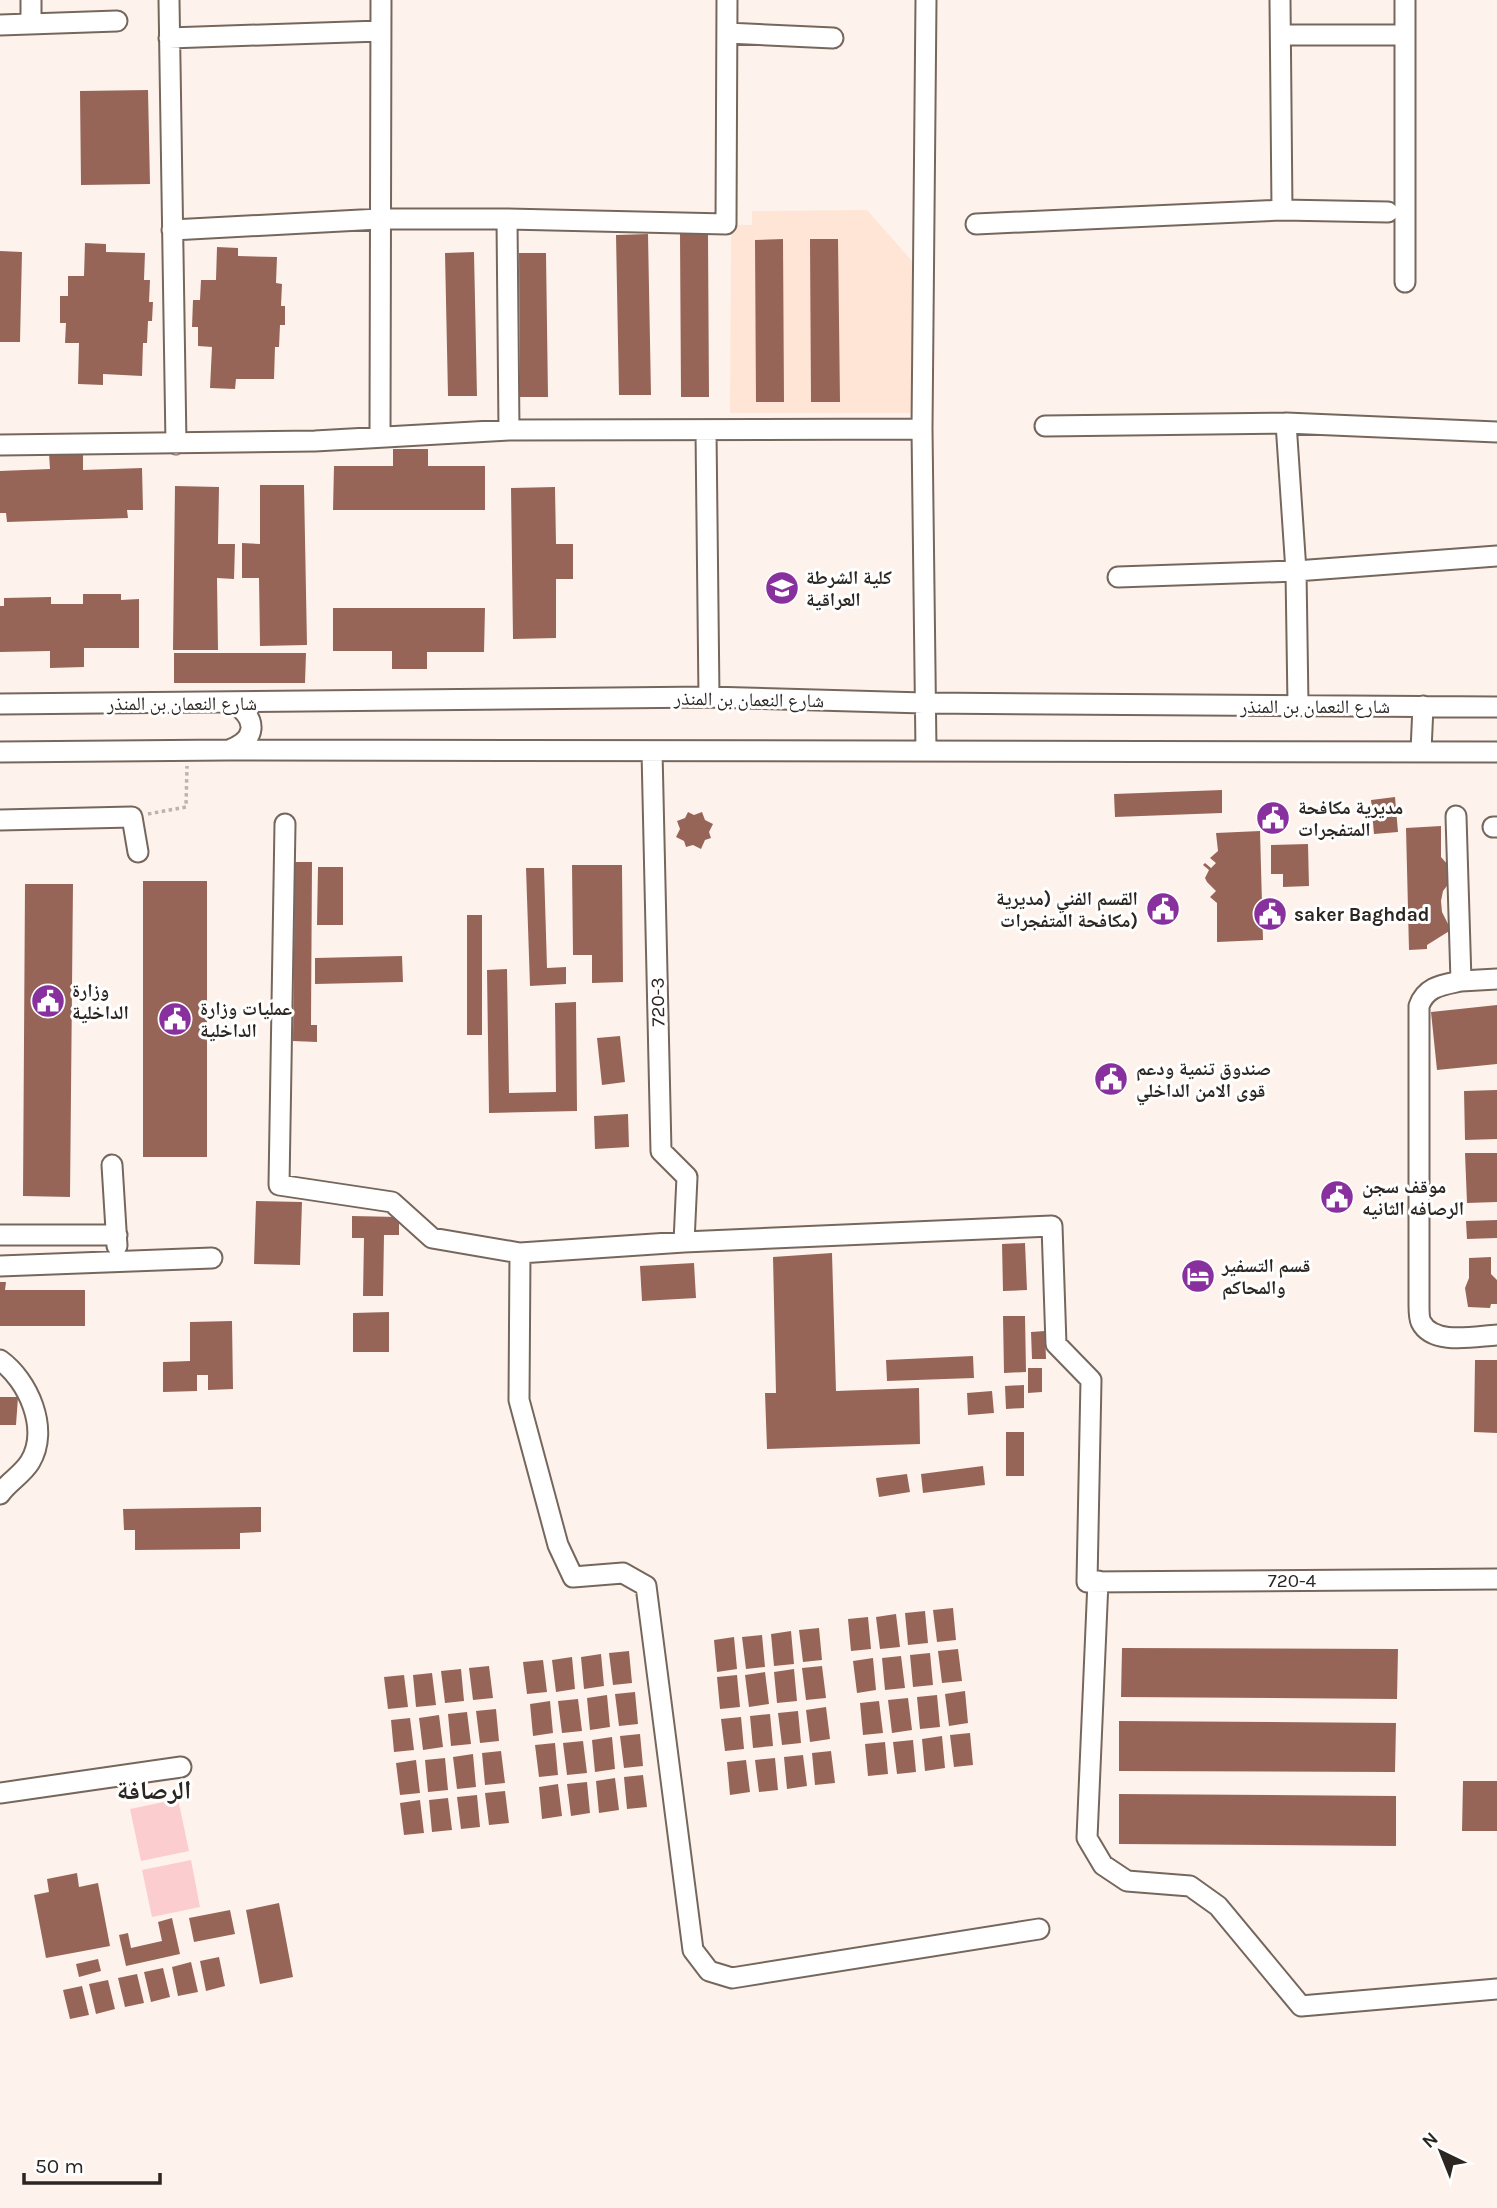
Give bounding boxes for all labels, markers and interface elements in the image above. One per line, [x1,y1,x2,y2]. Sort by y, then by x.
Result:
place label: كلية الشرطة العراقية [806,567,892,611]
school or university icon: كلية الشرطة العراقية [763,569,801,607]
street label: شارع النعمان بن المنذر [673,688,824,712]
street label: شارع النعمان بن المنذر [106,693,257,715]
street label: شارع النعمان بن المنذر [1239,696,1390,718]
place label: مديرية مكافحة المتفجرات [1298,797,1403,841]
public building icon: مديرية مكافحة المتفجرات [1254,799,1292,837]
place label: القسم الفني (مديرية مكافحة المتفجرات) [996,888,1138,932]
public building icon: القسم الفني (مديرية مكافحة المتفجرات) [1144,890,1182,928]
public building icon: saker Baghdad [1251,895,1289,933]
place label: saker Baghdad [1294,904,1429,926]
street label: 720-3 [647,977,669,1027]
place label: وزارة الداخلية [72,980,129,1024]
public building icon: وزارة الداخلية [29,982,67,1020]
place label: عمليات وزارة الداخلية [200,998,292,1042]
public building icon: عمليات وزارة الداخلية [156,1000,194,1038]
place label: صندوق تنمية ودعم قوى الامن الداخلي [1136,1058,1271,1106]
public building icon: صندوق تنمية ودعم قوى الامن الداخلي [1092,1060,1130,1098]
place label: موقف سجن الرصافه الثانيه [1362,1176,1464,1220]
public building icon: موقف سجن الرصافه الثانيه [1318,1178,1356,1216]
place label: قسم التسفير والمحاكم [1221,1255,1310,1300]
hotel icon: قسم التسفير والمحاكم [1179,1257,1217,1295]
street label: 720-4 [1268,1570,1317,1592]
district label: الرصافة [117,1775,191,1806]
north arrow [1406,2117,1476,2187]
text: N [1418,2128,1443,2153]
scale bar [24,2142,161,2186]
text: 50 m [35,2154,84,2178]

